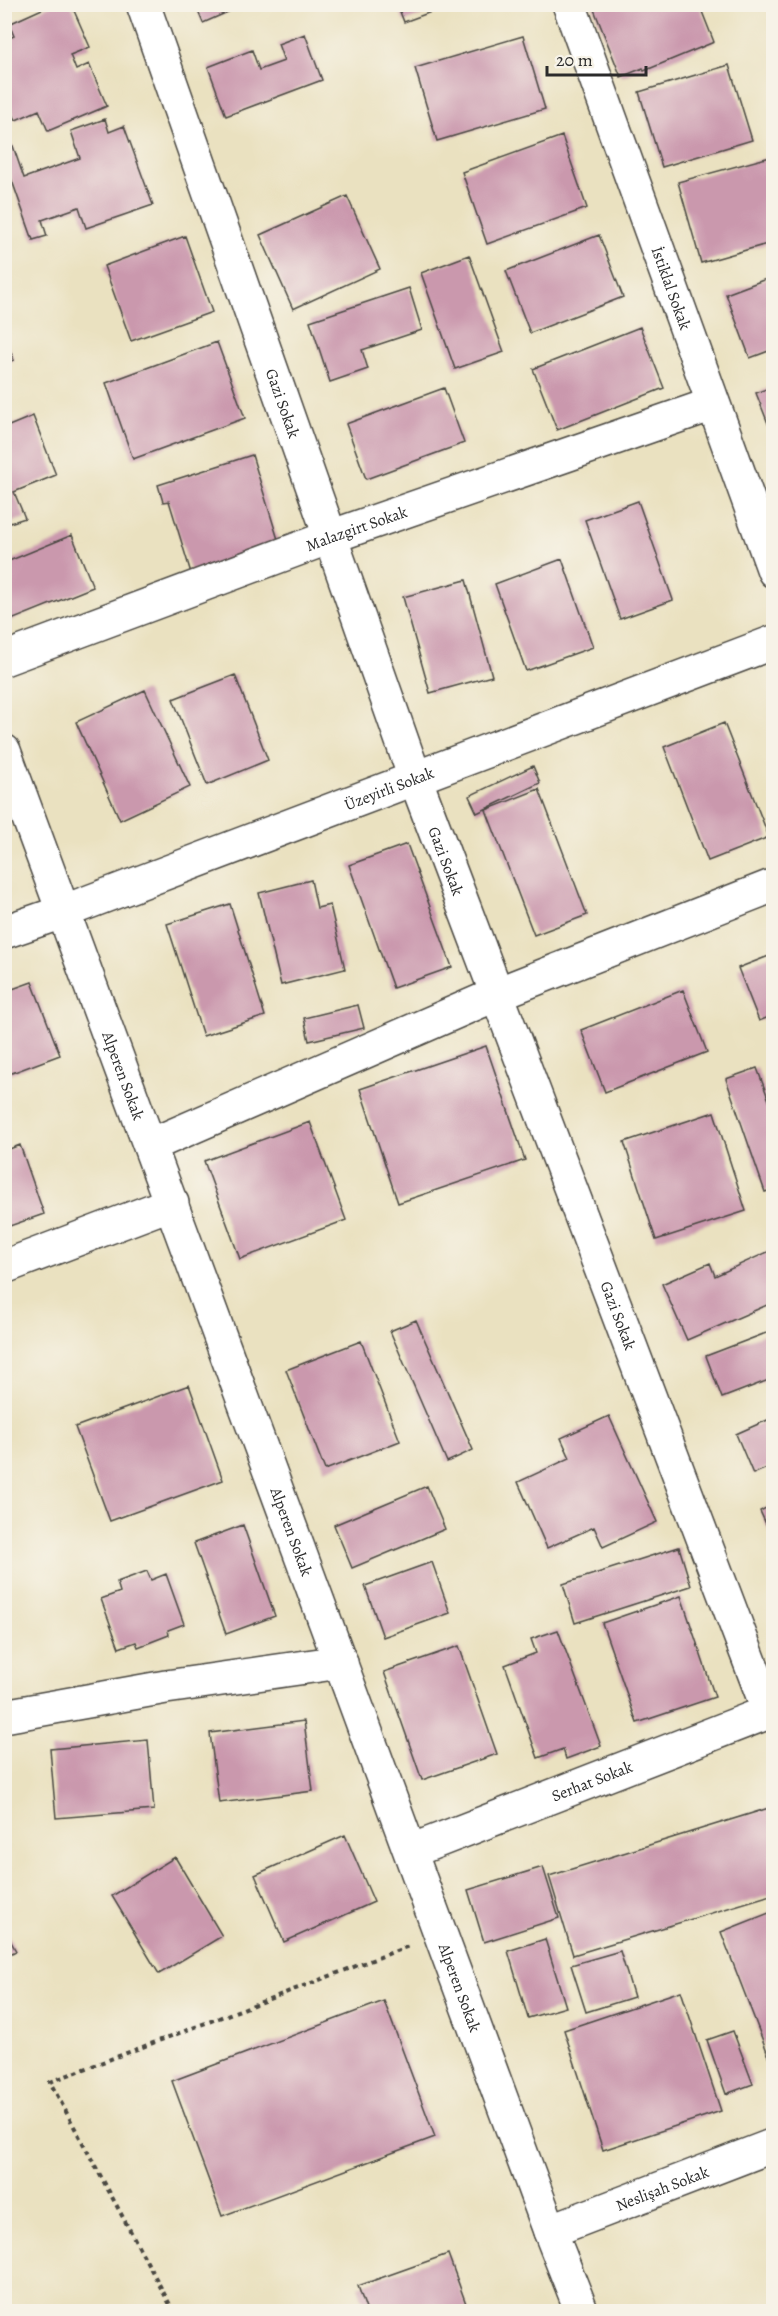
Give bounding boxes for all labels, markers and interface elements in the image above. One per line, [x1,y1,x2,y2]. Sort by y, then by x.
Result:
scale bar [547,39,646,77]
text: 20 m [556,48,593,72]
street label: İstiklal Sokak [646,244,696,333]
street label: Gazi Sokak [260,366,305,441]
street label: Malazgirt Sokak [303,501,410,557]
street label: Üzeyirli Sokak [341,762,437,816]
street label: Gazi Sokak [422,824,469,899]
street label: Alperen Sokak [96,1028,149,1123]
street label: Gazi Sokak [595,1278,641,1353]
street label: Alperen Sokak [264,1484,317,1579]
street label: Serhat Sokak [549,1756,636,1807]
street label: Alperen Sokak [433,1940,486,2035]
street label: Neslişah Sokak [613,2161,712,2217]

